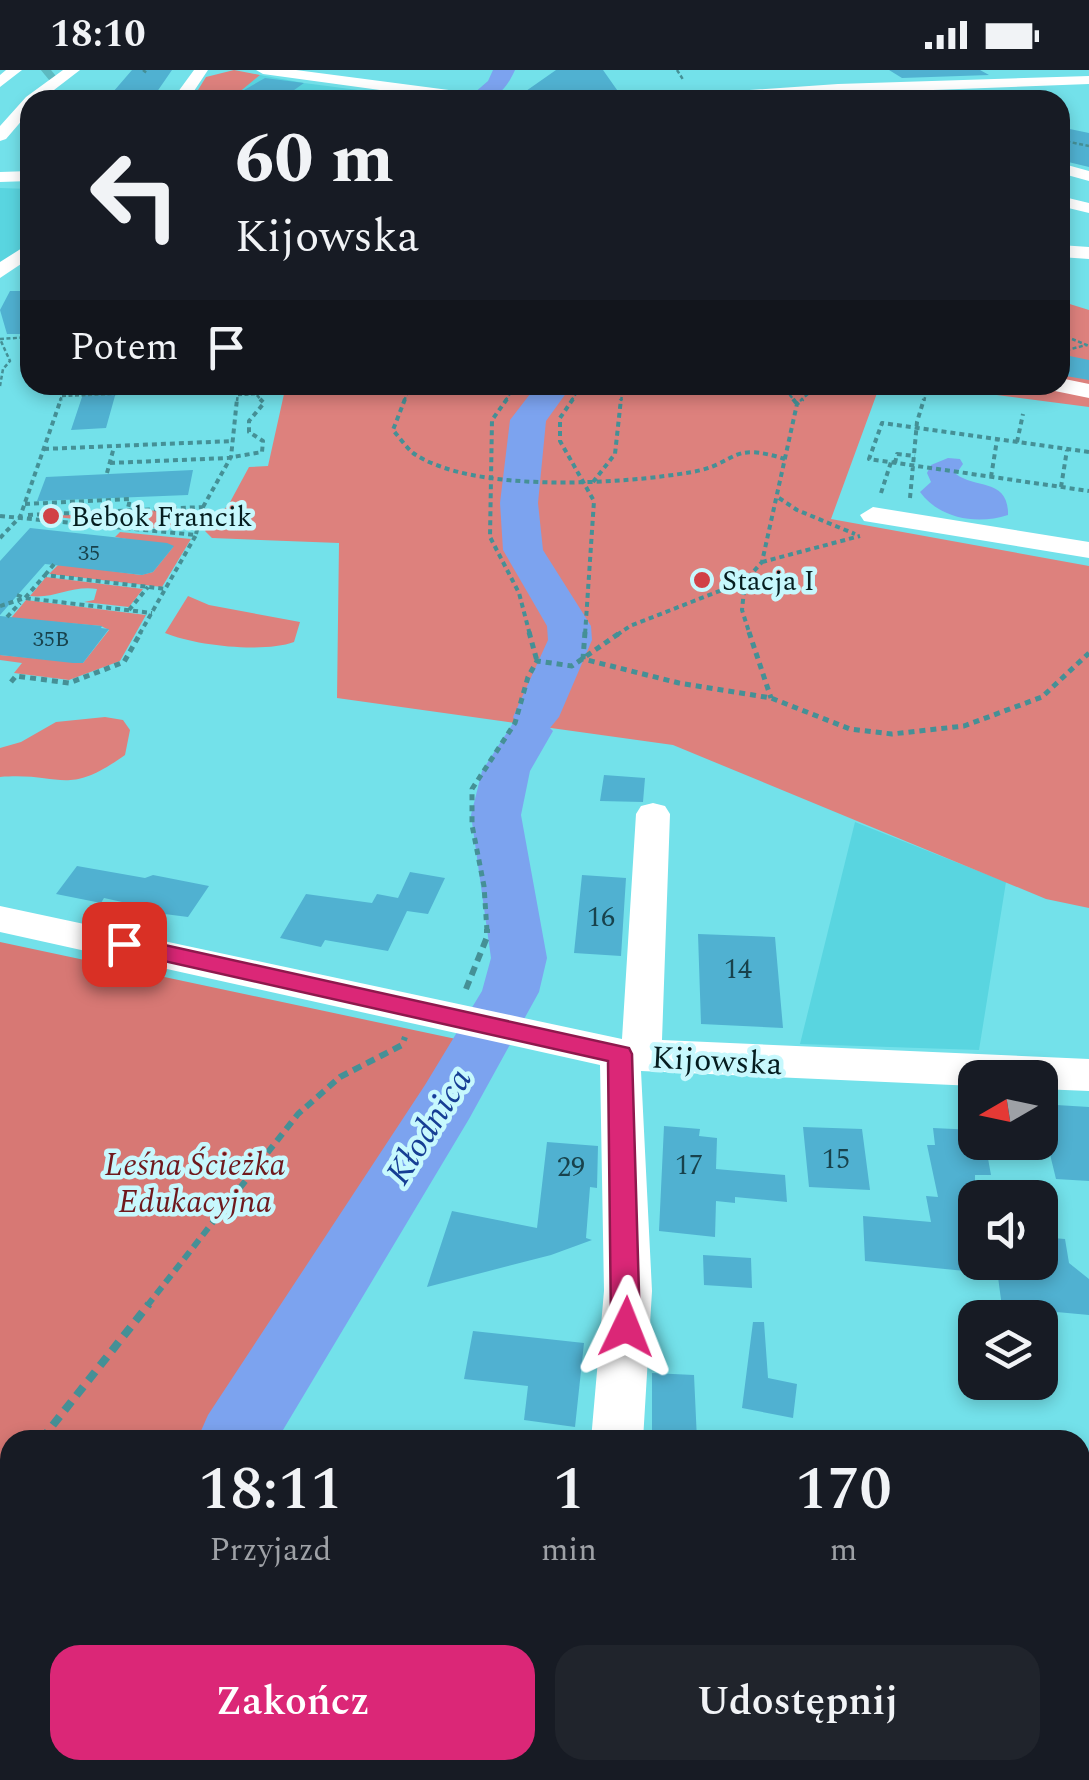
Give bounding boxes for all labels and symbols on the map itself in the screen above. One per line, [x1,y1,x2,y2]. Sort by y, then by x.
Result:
place label: Bebok Francik [71,496,252,539]
marker: Bebok Francik [40,505,62,527]
house number: 35 [78,537,100,570]
place label: Stacja I [722,560,815,603]
marker: Stacja I [691,569,713,591]
house number: 35B [33,623,69,656]
house number: 16 [587,896,615,939]
pin [82,902,167,987]
house number: 14 [724,948,752,991]
street label: Kijowska [650,1034,784,1089]
water label: Kłodnica [373,1058,486,1196]
north arrow [958,1060,1058,1160]
house number: 15 [822,1138,850,1181]
park label: Leśna Ścieżka Edukacyjna [104,1141,286,1227]
house number: 17 [675,1144,703,1187]
house number: 29 [557,1146,585,1189]
position arrow [574,1275,678,1379]

